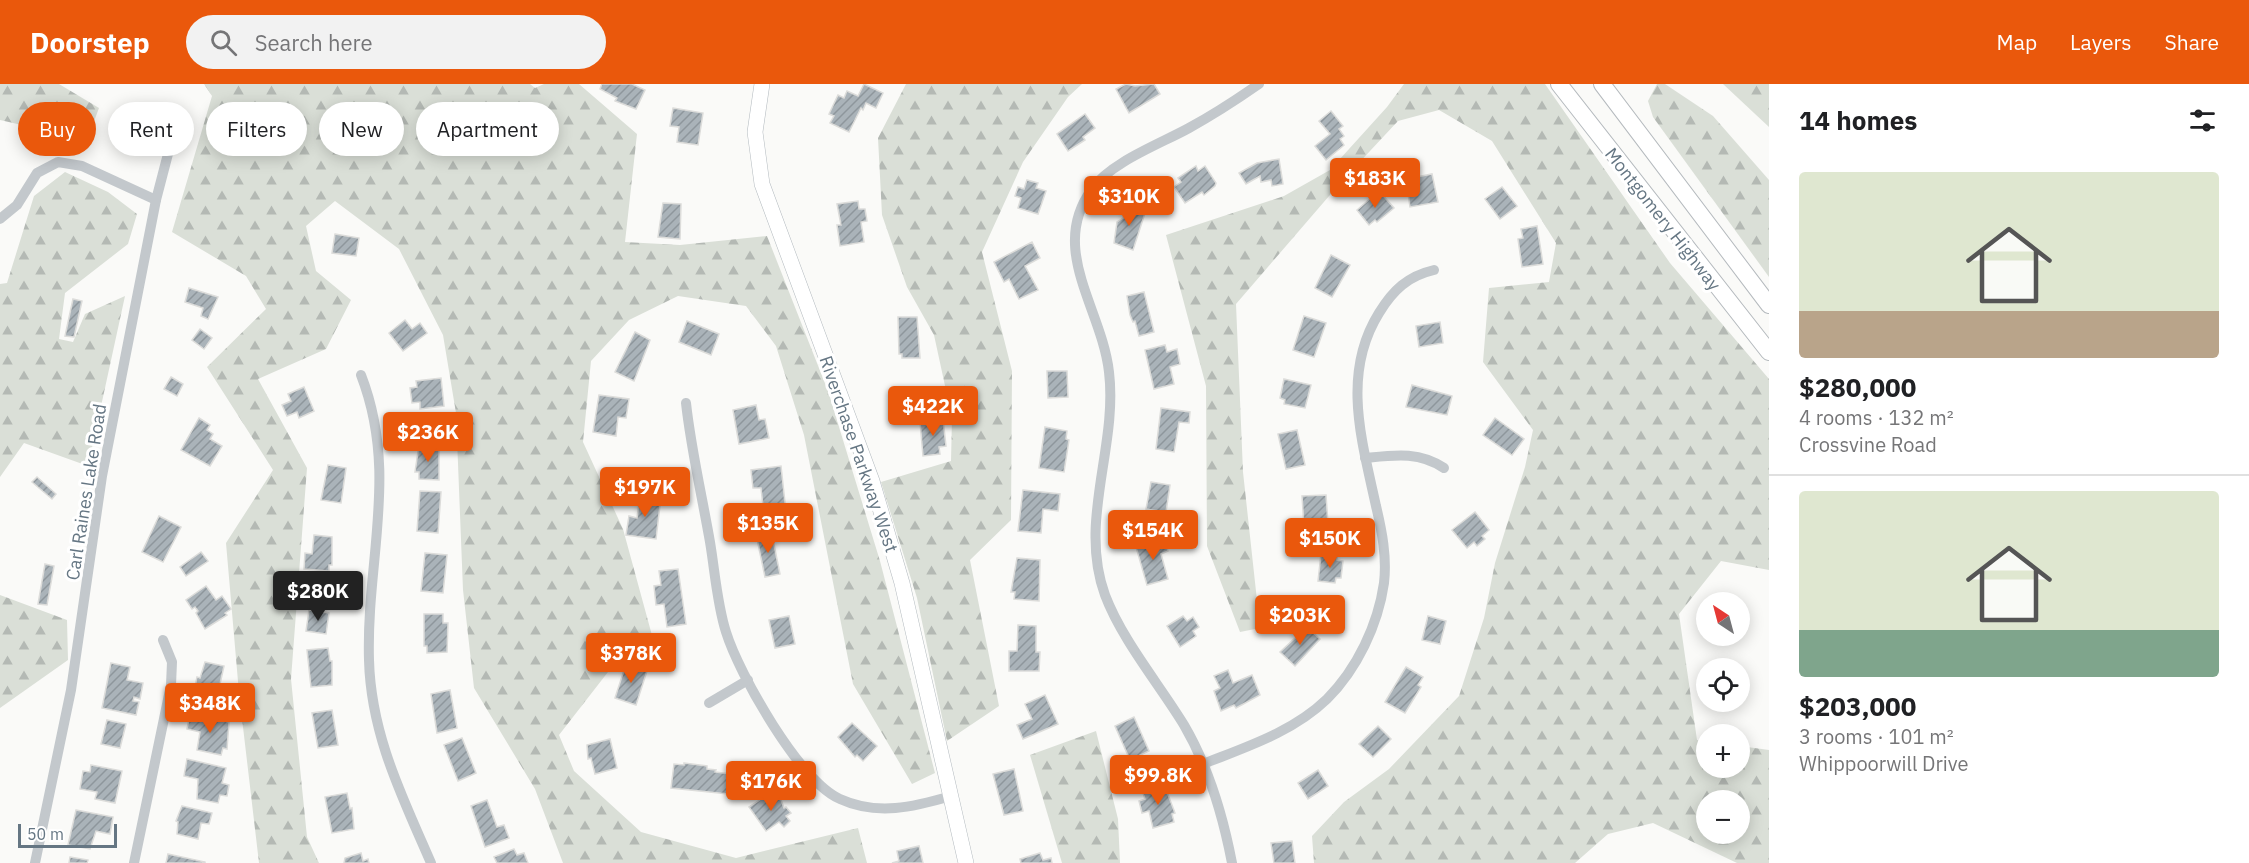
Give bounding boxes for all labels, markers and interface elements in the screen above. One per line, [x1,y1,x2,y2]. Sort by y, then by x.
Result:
search box [186,15,606,69]
text: Doorstep [30,24,150,61]
icon: search [207,26,240,59]
text: Search here [255,28,373,57]
text: Map [1997,28,2037,56]
text: Layers [2070,28,2132,56]
text: Share [2165,28,2219,56]
chip: Buy [18,102,96,156]
chip: Rent [108,102,194,156]
chip: Filters [206,102,307,156]
chip: New [319,102,404,156]
chip: Apartment [416,102,559,156]
text: 14 homes [1799,103,1917,137]
icon: filters [2186,104,2219,137]
street label: Montgomery Highway [1600,143,1726,295]
pin: $183K [1333,158,1417,209]
text: $183K [1344,164,1406,191]
pin: $310K [1087,176,1171,227]
text: $310K [1098,182,1160,209]
icon: home [1955,211,2063,319]
street label: Riverchase Parkway West [815,353,903,555]
text: $280,000 [1799,370,1916,404]
pin: $422K [891,386,975,437]
text: $422K [902,392,964,419]
street label: Carl Raines Lake Road [61,402,111,582]
text: 4 rooms · 132 m² [1799,404,1954,431]
pin: $236K [386,412,470,463]
text: $236K [397,418,459,445]
text: Crossvine Road [1799,431,1937,458]
pin: $197K [603,467,687,518]
text: $197K [614,473,676,500]
pin: $135K [726,503,810,554]
text: $135K [737,509,799,536]
pin: $154K [1111,510,1195,561]
text: $154K [1122,516,1184,543]
pin: $150K [1288,518,1372,569]
text: $150K [1299,524,1361,551]
icon: home [1955,530,2063,638]
pin: $280K [276,571,360,622]
text: $280K [287,577,349,604]
north arrow [1696,592,1750,646]
map controls [1696,592,1750,844]
pin: $203K [1258,595,1342,646]
text: $203K [1269,601,1331,628]
pin: $378K [589,633,673,684]
text: $378K [600,639,662,666]
button: locate [1696,658,1750,712]
pin: $348K [168,683,252,734]
text: $348K [179,689,241,716]
text: $203,000 [1799,689,1916,723]
text: 3 rooms · 101 m² [1799,723,1954,750]
button: + [1696,724,1750,778]
text: Whippoorwill Drive [1799,750,1969,777]
pin: $99.8K [1109,755,1207,806]
pin: $176K [729,761,813,812]
text: $99.8K [1124,761,1192,788]
text: $176K [740,767,802,794]
button: − [1696,790,1750,844]
scale bar [18,821,117,848]
text: 50 m [27,824,64,844]

